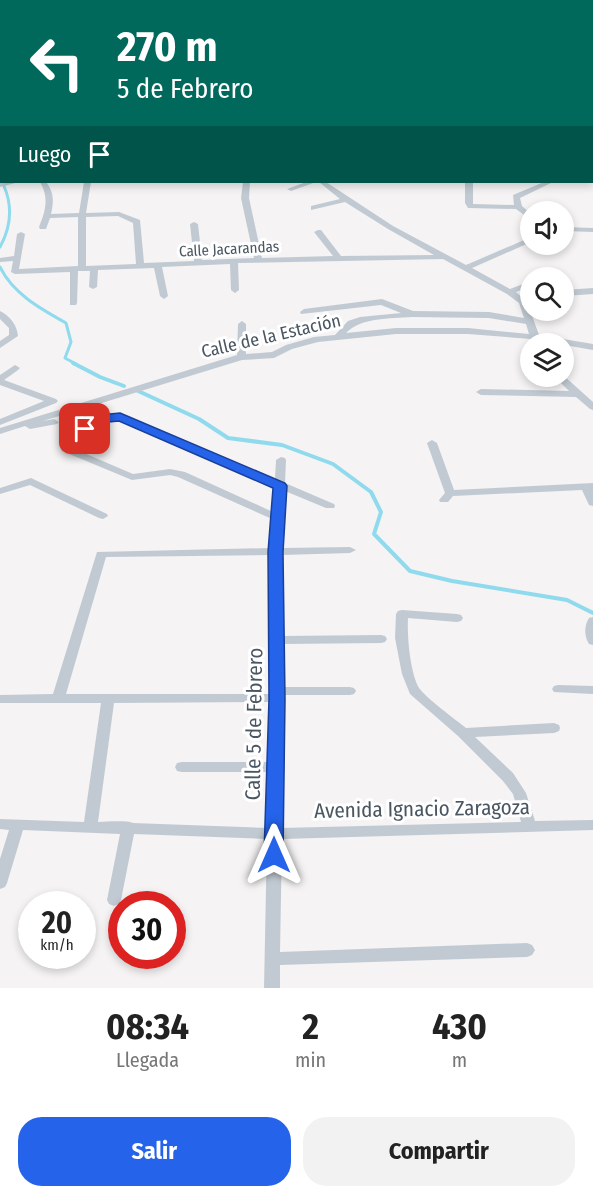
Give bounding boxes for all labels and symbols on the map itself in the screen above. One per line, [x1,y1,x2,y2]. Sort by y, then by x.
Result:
street label: Calle Jacarandas [178,237,280,261]
street label: Calle de la Estación [199,309,343,363]
pin [59,403,110,454]
street label: Calle 5 de Febrero [240,647,268,801]
street label: Avenida Ignacio Zaragoza [314,794,530,824]
position arrow [242,823,306,887]
speed limit sign: 30 [108,891,186,969]

